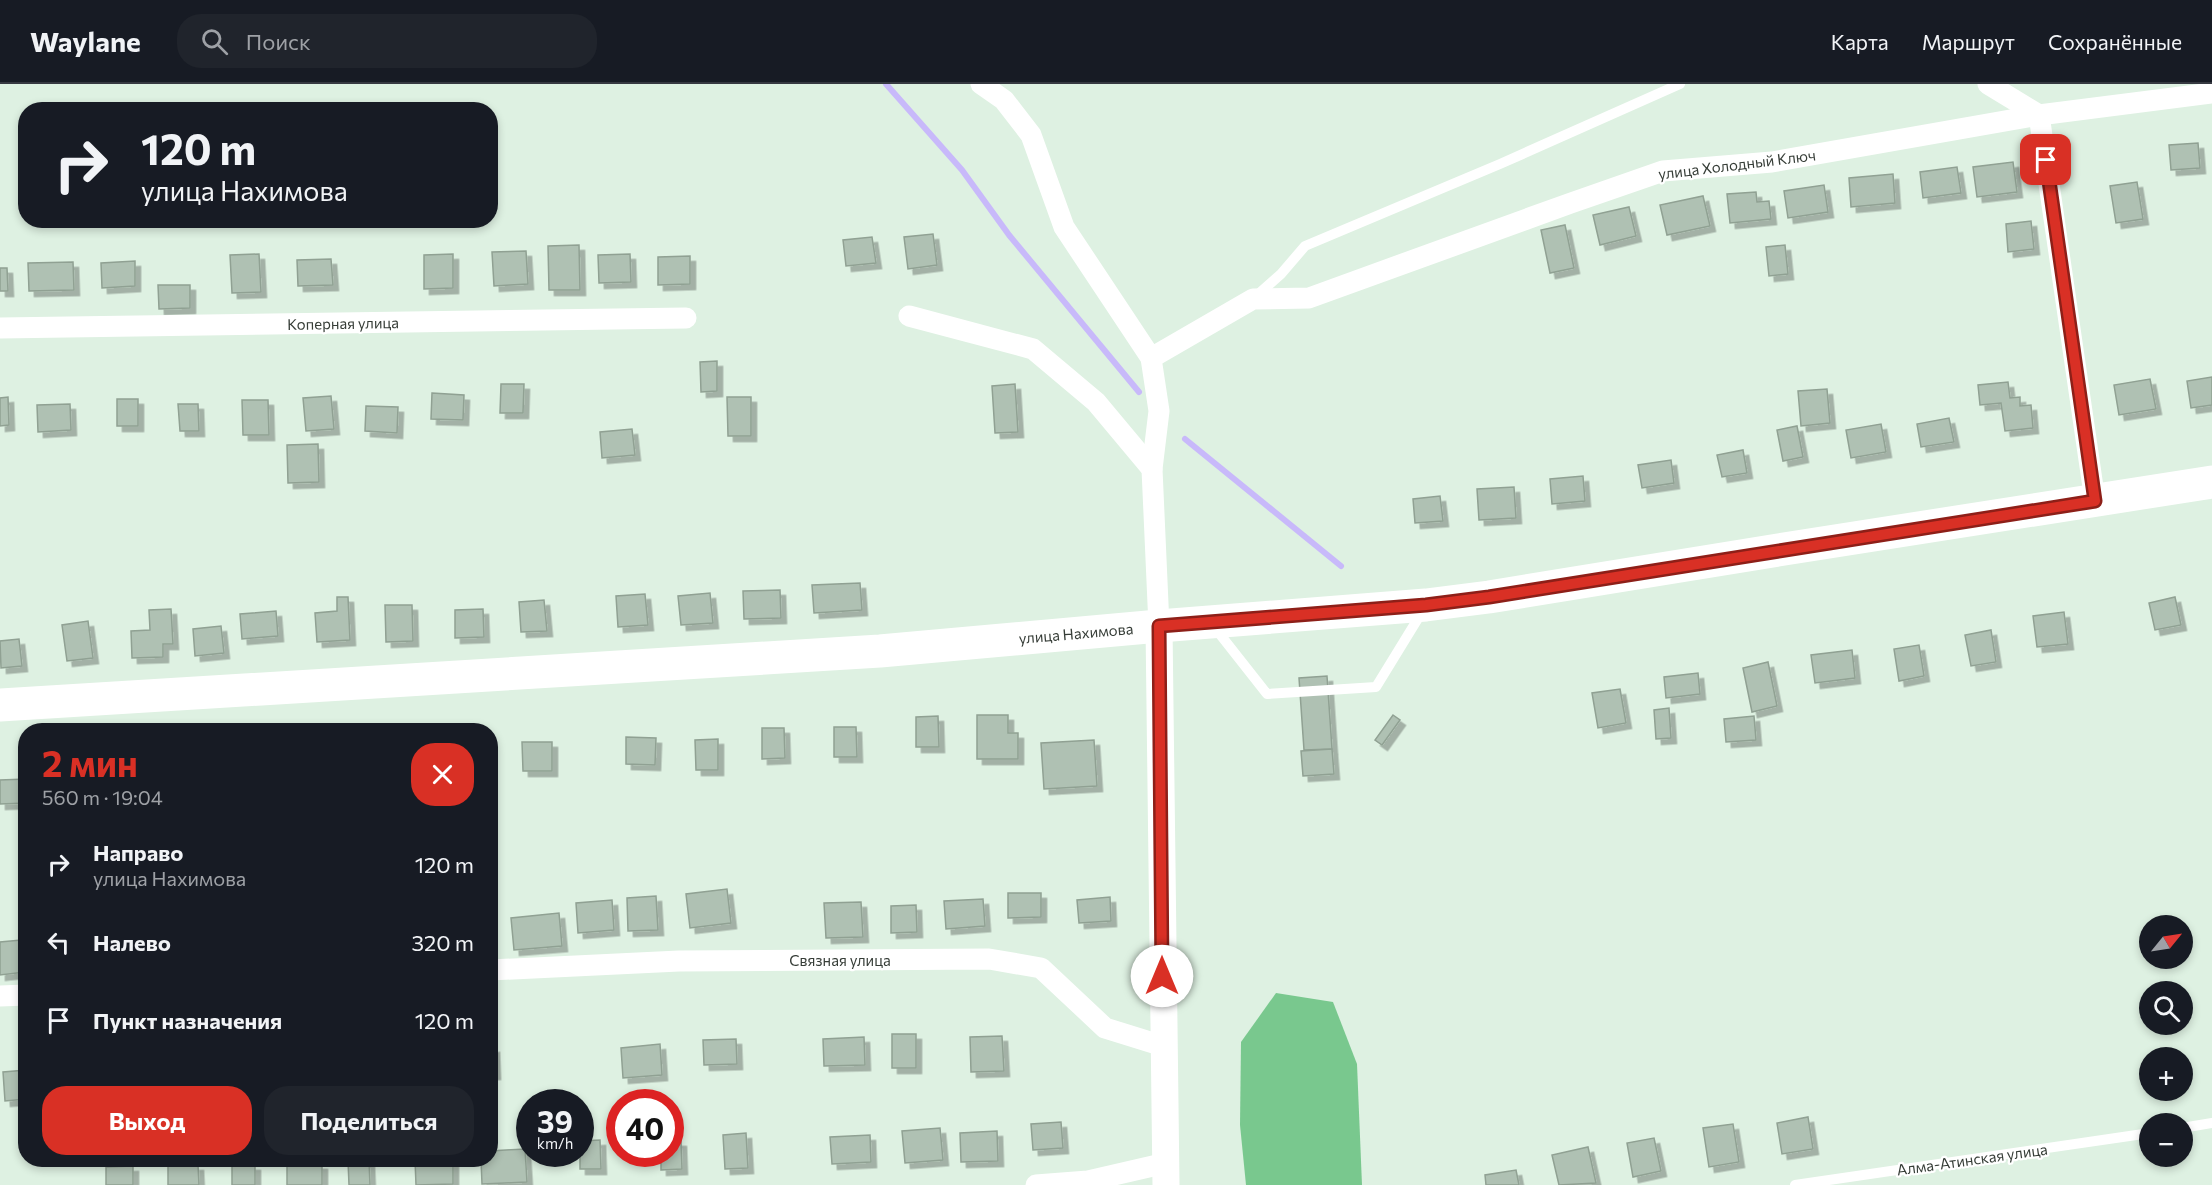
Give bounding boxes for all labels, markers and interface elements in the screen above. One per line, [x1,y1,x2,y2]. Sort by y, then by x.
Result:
search box [177,14,597,68]
text: Waylane [30,24,141,58]
icon: search [198,25,231,58]
text: Поиск [246,28,311,55]
text: Карта [1831,29,1889,54]
text: Маршрут [1922,29,2015,54]
text: Сохранённые [2048,29,2182,54]
text: 120 m [141,122,256,174]
icon: right [42,126,120,204]
pin [2020,134,2071,185]
icon: arrive [2029,143,2062,176]
street label: улица Холодный Ключ [1657,145,1817,183]
text: улица Нахимова [141,174,348,207]
street label: Коперная улица [287,313,399,333]
street label: улица Нахимова [1018,619,1134,647]
text: 2 мин [42,740,138,784]
button: close [411,743,474,806]
text: 560 m · 19:04 [42,785,163,809]
text: Направо [93,839,183,866]
icon: right [42,848,75,881]
text: 120 m [415,851,474,878]
text: улица Нахимова [93,866,246,890]
north arrow [2139,915,2193,969]
map controls [2139,915,2193,1167]
icon: left [42,926,75,959]
text: Налево [93,929,171,956]
text: 320 m [412,929,474,956]
position arrow [1130,944,1194,1008]
street label: Связная улица [789,951,891,969]
button: search [2139,981,2193,1035]
icon: arrive [42,1004,75,1037]
text: Пункт назначения [93,1007,282,1034]
text: 120 m [415,1007,474,1034]
button: + [2139,1047,2193,1101]
button: Выход [42,1086,252,1155]
button: Поделиться [264,1086,474,1155]
speed limit sign: 40 [606,1089,684,1167]
text: 39 [537,1102,573,1139]
button: − [2139,1113,2193,1167]
text: km/h [537,1134,573,1152]
street label: Алма-Атинская улица [1895,1139,2049,1179]

